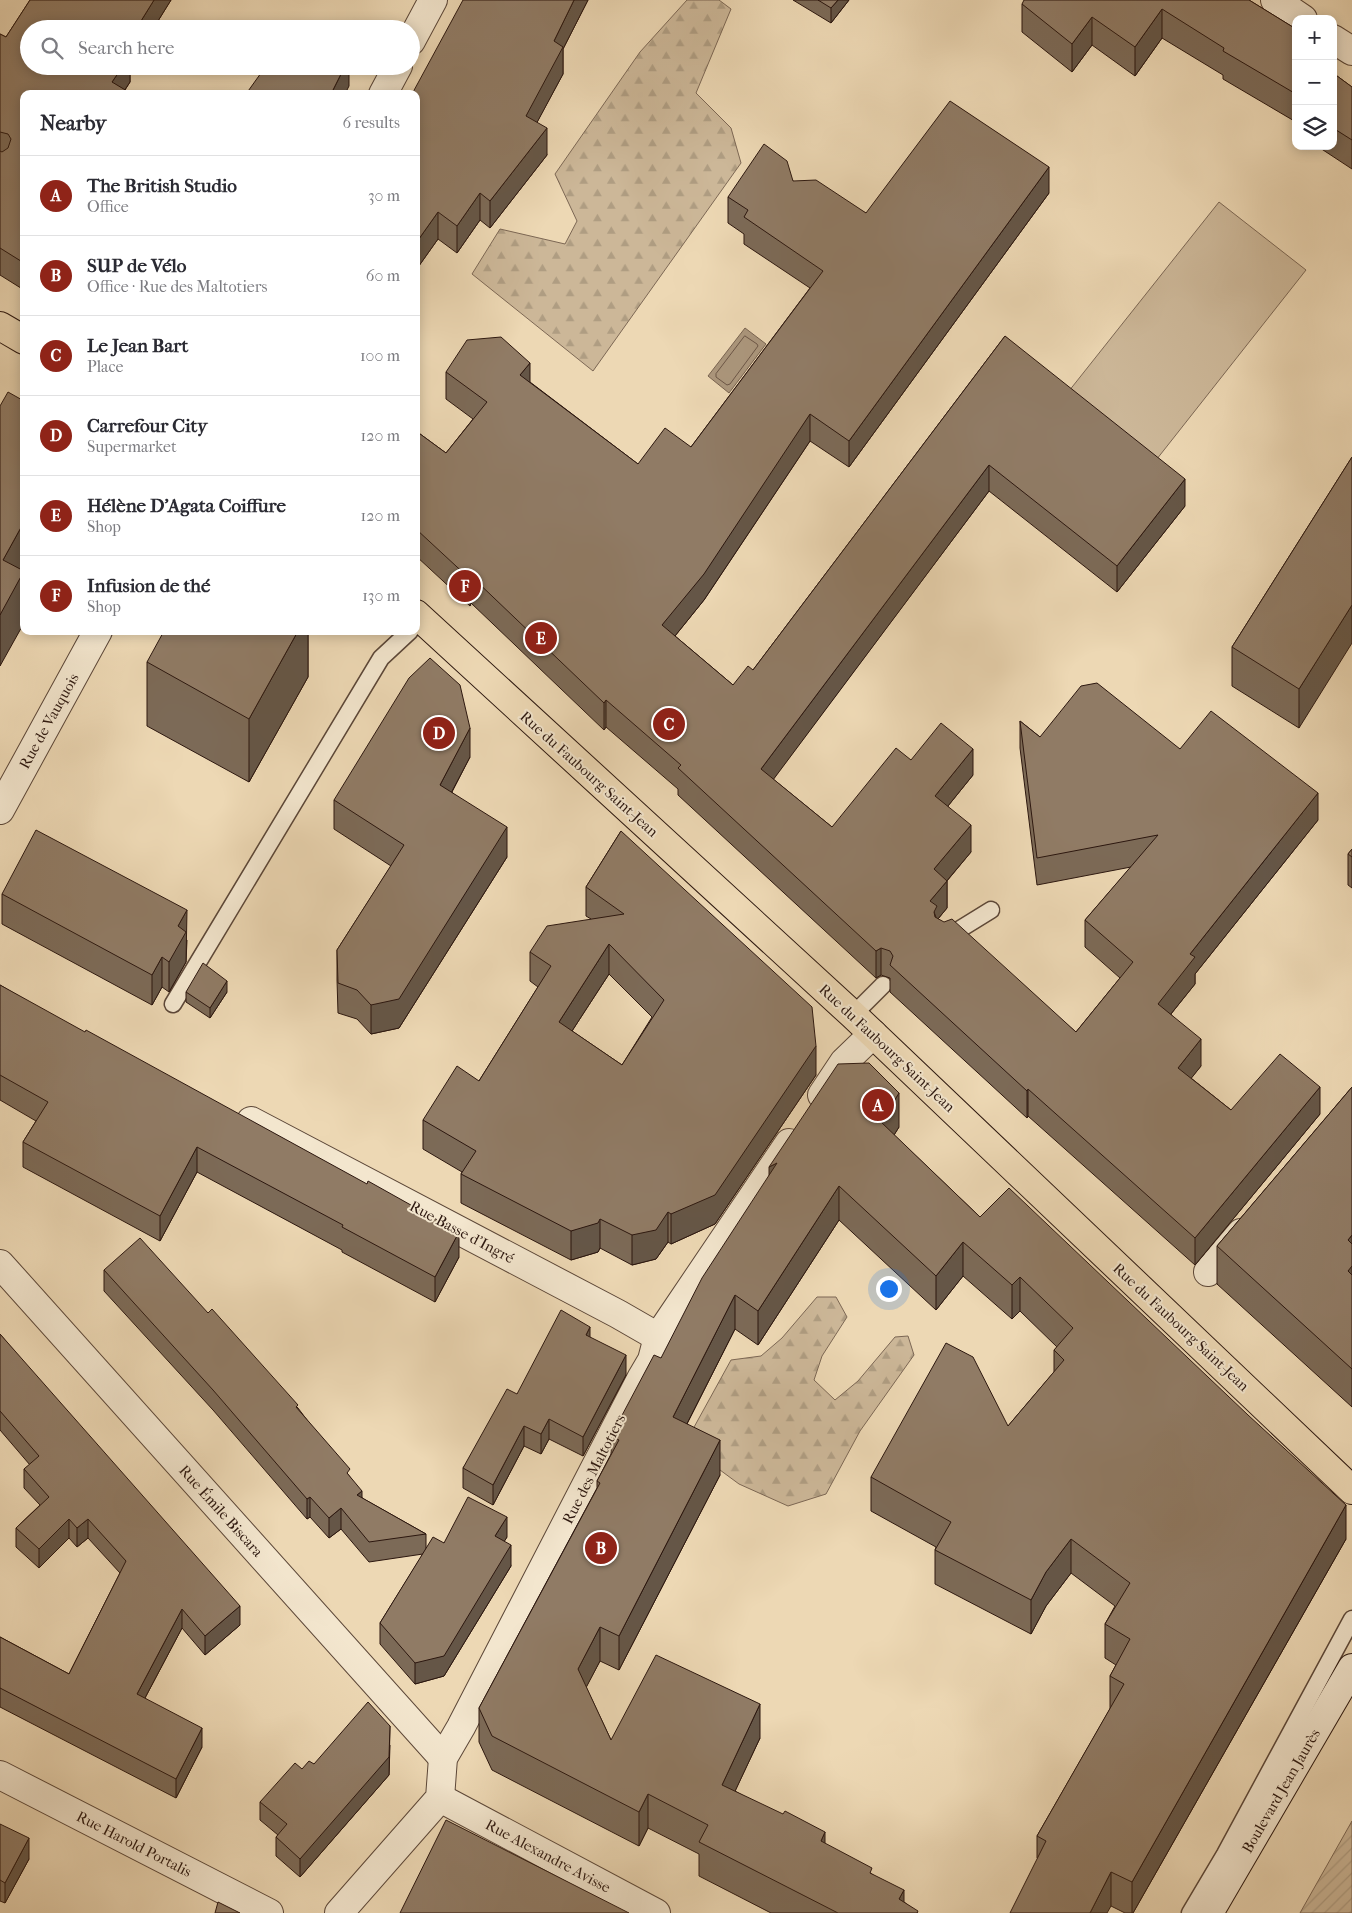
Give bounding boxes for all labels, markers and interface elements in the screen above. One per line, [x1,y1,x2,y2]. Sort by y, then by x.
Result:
map controls [1292,15,1337,150]
button: + [1292,15,1337,60]
search box [20,20,420,75]
icon: search [38,34,66,62]
text: Search here [78,37,174,59]
button: − [1292,60,1337,105]
button: layers [1292,105,1337,150]
text: Nearby [40,111,106,135]
text: 6 results [342,113,400,132]
text: The British Studio [87,175,237,197]
text: A [51,186,61,205]
text: 30 m [368,186,400,205]
text: Office [87,197,129,216]
text: SUP de Vélo [87,255,186,277]
text: B [51,266,61,285]
text: 60 m [366,266,400,285]
text: Office · Rue des Maltotiers [87,277,267,296]
text: Le Jean Bart [87,335,188,357]
text: C [51,346,61,365]
text: 100 m [360,346,400,365]
text: Place [87,357,123,376]
text: Carrefour City [87,415,207,437]
text: D [50,426,62,445]
text: 120 m [361,426,400,445]
text: Supermarket [87,437,177,456]
text: Hélène D'Agata Coiffure [87,495,286,517]
text: E [51,506,61,525]
text: 120 m [361,506,400,525]
text: Shop [87,517,121,536]
pin: F [449,567,481,605]
text: Infusion de thé [87,575,210,597]
text: F [52,586,60,605]
text: 130 m [362,586,400,605]
text: Shop [87,597,121,616]
pin: E [525,619,557,657]
street label: Rue de Vauquois [15,670,83,772]
pin: C [653,705,685,743]
street label: Rue du Faubourg Saint-Jean [516,707,662,841]
pin: D [423,714,455,752]
street label: Rue du Faubourg Saint-Jean [815,980,959,1116]
pin: A [862,1086,894,1124]
street label: Rue Basse d'Ingré [407,1197,518,1267]
street label: Rue du Faubourg Saint-Jean [1109,1259,1253,1395]
your location [876,1276,902,1302]
street label: Rue des Maltotiers [559,1411,630,1527]
street label: Rue Émile Biscara [175,1461,268,1561]
pin: B [585,1529,617,1567]
street label: Boulevard Jean Jaurès [1238,1725,1324,1856]
street label: Rue Harold Portalis [73,1807,195,1881]
street label: Rue Alexandre Avisse [482,1815,614,1897]

